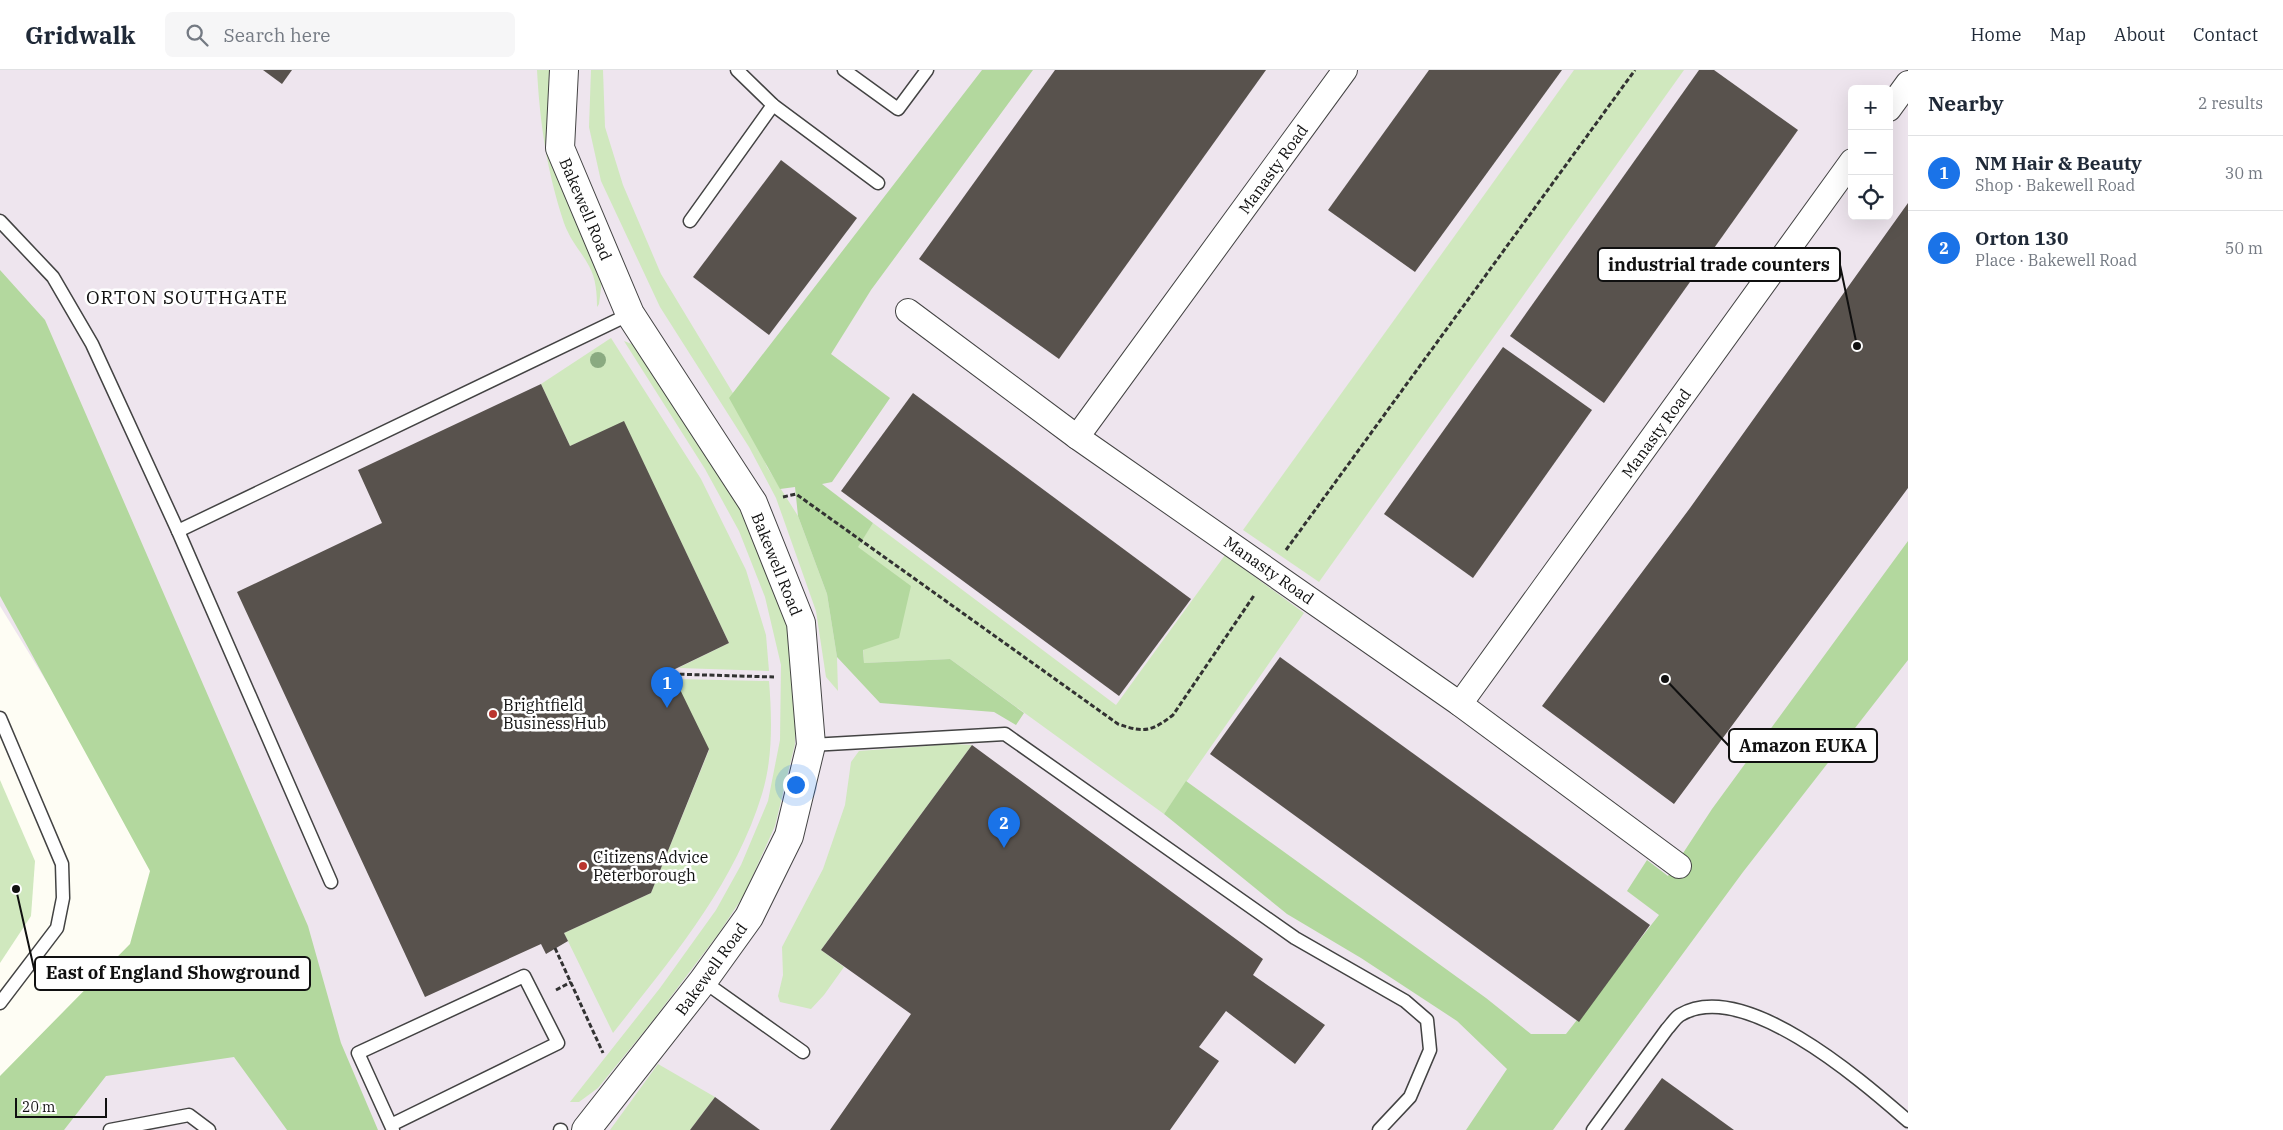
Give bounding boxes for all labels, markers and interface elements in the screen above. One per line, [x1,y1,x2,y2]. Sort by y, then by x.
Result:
search box [165,12,515,57]
text: Gridwalk [25,19,135,51]
icon: search [183,21,211,49]
text: Search here [223,23,331,47]
text: Home [1970,23,2022,46]
text: Map [2050,23,2086,46]
text: About [2114,23,2165,46]
text: Contact [2193,23,2258,46]
map controls [1848,85,1893,220]
button: + [1848,85,1893,130]
text: Nearby [1928,89,2004,117]
text: 2 results [2198,93,2263,113]
street label: Manasty Road [1234,120,1312,218]
button: − [1848,130,1893,175]
text: NM Hair & Beauty [1975,151,2142,175]
street label: Bakewell Road [555,155,617,264]
text: 1 [1939,163,1949,183]
text: 30 m [2225,163,2263,183]
button: locate [1848,175,1893,220]
text: Shop · Bakewell Road [1975,175,2135,195]
text: Orton 130 [1975,226,2068,250]
text: 2 [1939,238,1949,258]
text: 50 m [2225,238,2263,258]
callout: industrial trade counters [1598,248,1840,281]
text: Place · Bakewell Road [1975,250,2137,270]
text: industrial trade counters [1608,253,1830,276]
district label: ORTON SOUTHGATE [86,285,288,309]
street label: Manasty Road [1617,384,1695,482]
street label: Bakewell Road [747,509,807,619]
street label: Manasty Road [1220,532,1318,609]
pin: 1 [651,667,683,708]
place label: Brightfield Business Hub [503,695,606,733]
marker: Brightfield Business Hub [487,708,499,720]
callout: Amazon EUKA [1729,729,1877,762]
text: Amazon EUKA [1739,734,1867,757]
your location [783,772,809,798]
pin: 2 [988,807,1020,848]
place label: Citizens Advice Peterborough [593,847,708,885]
marker: Citizens Advice Peterborough [577,860,589,872]
street label: Bakewell Road [671,919,751,1019]
callout: East of England Showground [35,957,310,990]
text: East of England Showground [46,961,300,984]
scale bar [15,1095,108,1118]
text: 20 m [22,1098,55,1116]

